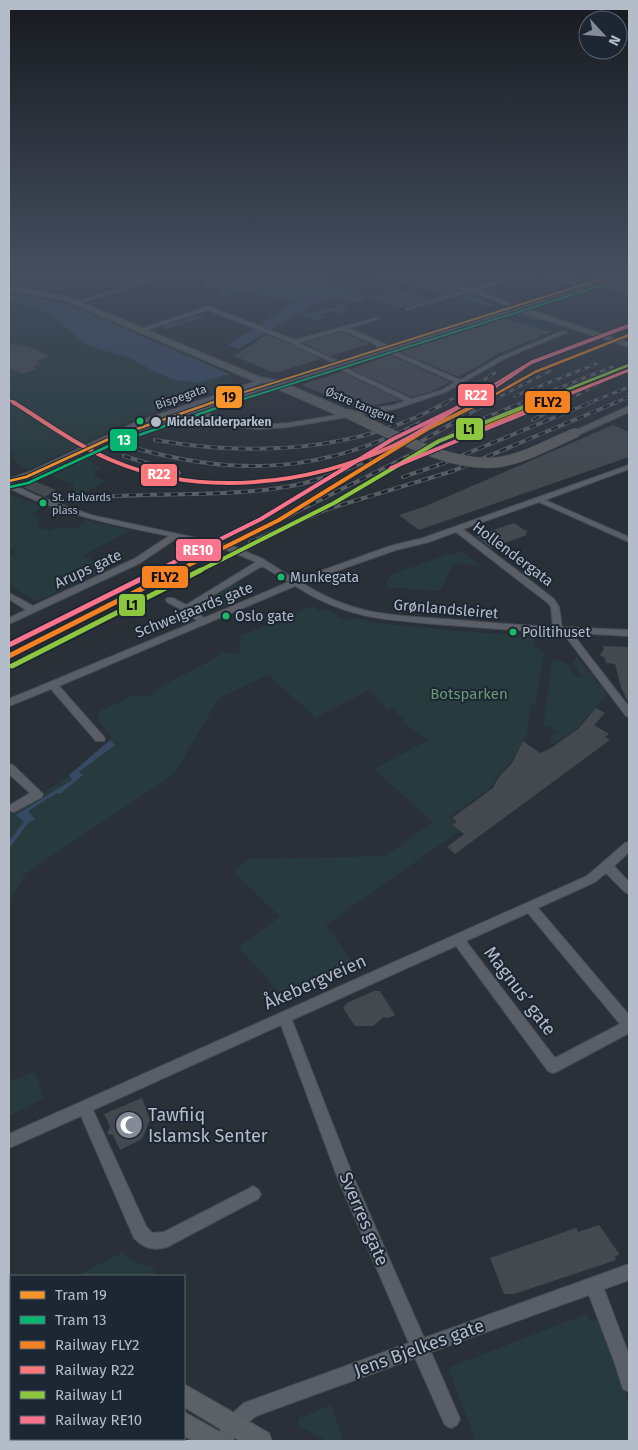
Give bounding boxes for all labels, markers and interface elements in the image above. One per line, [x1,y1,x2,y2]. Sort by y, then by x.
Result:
north arrow [578,10,628,60]
text: N [605,33,624,48]
street label: Bispegata [154,382,208,412]
line badge: R22 [457,383,495,407]
street label: Østre tangent [323,384,397,426]
line badge: 19 [215,385,243,409]
text: R22 [464,387,488,404]
text: 19 [222,389,236,406]
line badge: FLY2 [524,390,571,414]
text: FLY2 [534,394,562,411]
marker: Middelalderparken [149,415,163,429]
place label: Middelalderparken [167,415,271,429]
unlabelled marker [135,416,145,426]
line badge: L1 [455,417,484,441]
text: L1 [463,421,475,438]
line badge: 13 [109,428,138,452]
text: 13 [117,432,131,449]
line badge: R22 [140,463,178,487]
text: R22 [147,466,171,483]
place label: St. Halvards plass [52,491,111,517]
marker: St. Halvards plass [38,498,48,508]
street label: Hollendergata [469,518,557,590]
line badge: RE10 [175,538,222,562]
text: RE10 [183,542,213,559]
street label: Arups gate [52,546,124,592]
line badge: FLY2 [141,565,189,589]
text: FLY2 [151,569,179,586]
place label: Munkegata [290,569,359,586]
marker: Munkegata [276,572,286,582]
street label: Schweigaards gate [132,578,256,642]
line badge: L1 [118,593,146,617]
street label: Grønlandsleiret [393,595,500,623]
text: L1 [126,597,138,614]
place label: Oslo gate [235,608,294,625]
marker: Oslo gate [221,611,231,621]
place label: Politihuset [522,624,591,641]
marker: Politihuset [508,627,518,637]
park label: Botsparken [430,685,508,703]
street label: Magnus’ gate [479,942,561,1040]
street label: Åkebergveien [260,949,370,1014]
place label: Tawfiiq Islamsk Senter [148,1104,268,1147]
mosque icon: Tawfiiq Islamsk Senter [114,1110,144,1140]
street label: Sverres gate [334,1169,394,1269]
legend [10,1275,185,1440]
text: Tram 19 [55,1286,107,1304]
text: Tram 13 [55,1311,107,1329]
street label: Jens Bjelkes gate [351,1314,487,1382]
text: Railway FLY2 [55,1336,139,1354]
text: Railway R22 [55,1361,135,1379]
text: Railway L1 [55,1386,123,1404]
text: Railway RE10 [55,1411,142,1429]

